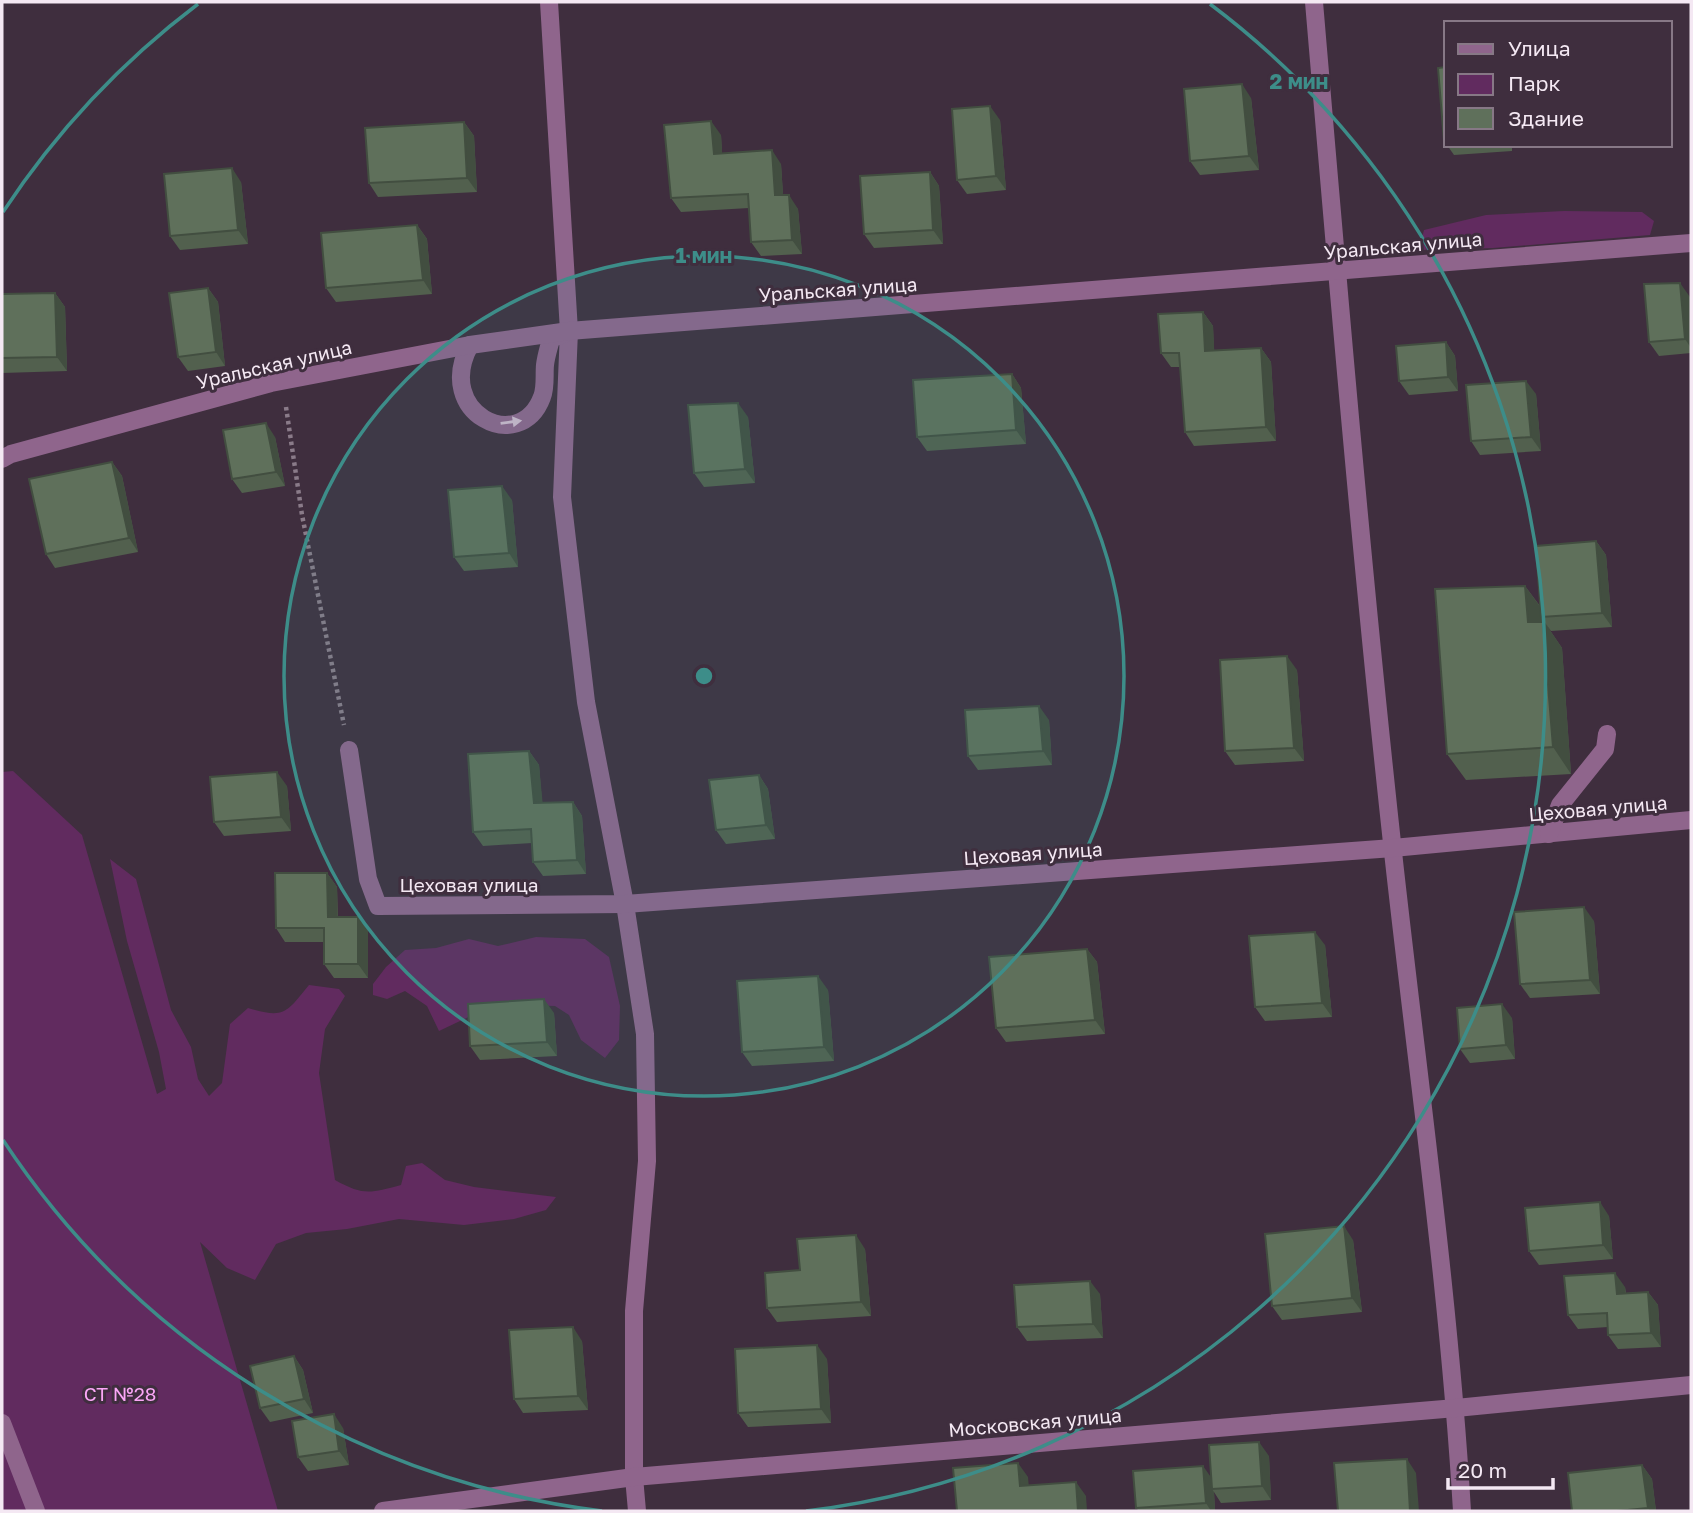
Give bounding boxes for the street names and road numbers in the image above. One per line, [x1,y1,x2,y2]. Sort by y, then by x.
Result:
street label: Уральская улица [1323,227,1483,263]
street label: Уральская улица [758,272,918,306]
street label: Уральская улица [194,335,354,393]
street label: Цеховая улица [1528,790,1668,826]
street label: Цеховая улица [963,837,1103,869]
street label: Цеховая улица [399,873,539,896]
street label: Московская улица [947,1403,1123,1441]

